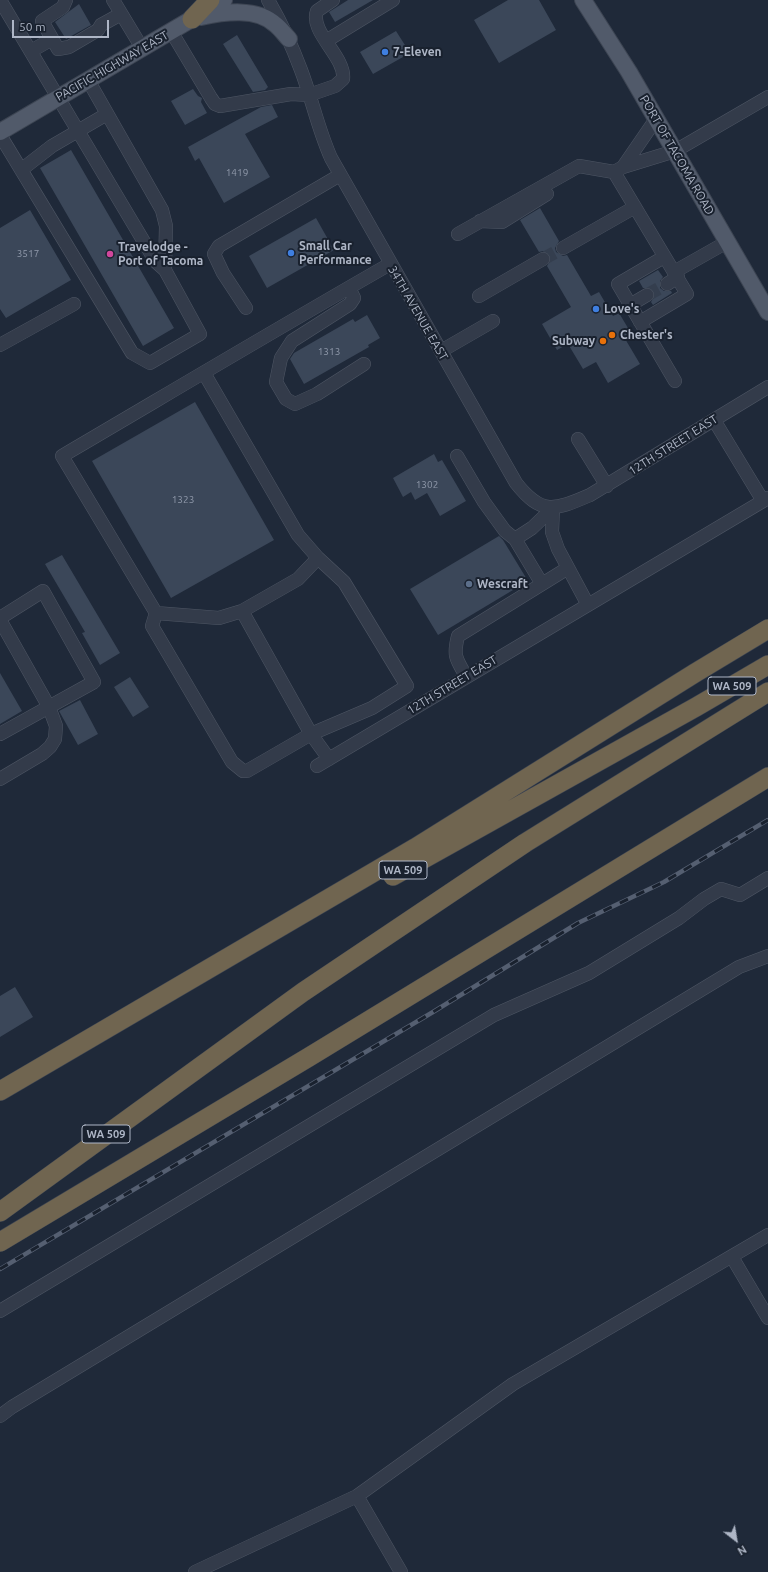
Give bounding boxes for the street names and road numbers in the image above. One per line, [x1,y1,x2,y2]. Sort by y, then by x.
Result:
street label: PACIFIC HIGHWAY EAST [53,28,171,104]
street label: PORT OF TACOMA ROAD [637,93,717,217]
street label: 34TH AVENUE EAST [385,263,451,363]
street label: 12TH STREET EAST [626,412,720,478]
street label: 12TH STREET EAST [404,652,500,718]
road number: WA 509 [708,677,756,695]
road number: WA 509 [379,861,427,879]
road number: WA 509 [82,1125,130,1143]

